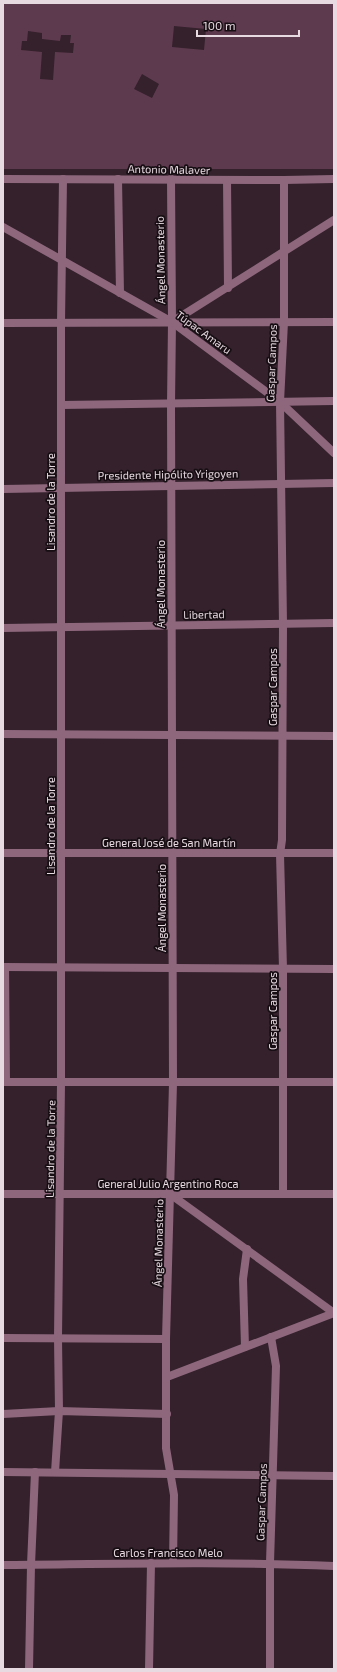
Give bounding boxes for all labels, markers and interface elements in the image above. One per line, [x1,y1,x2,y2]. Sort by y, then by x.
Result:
scale bar [197,12,299,38]
text: 100 m [203,18,235,32]
street label: Antonio Malaver [128,162,211,176]
street label: Ángel Monasterio [153,216,167,304]
street label: Túpac Amaru [174,308,234,356]
street label: Gaspar Campos [263,324,279,402]
street label: Lisandro de la Torre [44,453,57,551]
street label: Presidente Hipólito Yrigoyen [98,466,238,482]
street label: Ángel Monasterio [154,540,167,628]
street label: Libertad [183,607,225,621]
street label: Gaspar Campos [266,648,279,726]
street label: Lisandro de la Torre [44,777,57,875]
street label: General José de San Martín [102,836,236,849]
street label: Ángel Monasterio [155,864,168,952]
street label: Gaspar Campos [266,972,279,1050]
street label: Lisandro de la Torre [43,1100,57,1198]
street label: General Julio Argentino Roca [97,1177,239,1190]
street label: Ángel Monasterio [151,1199,165,1287]
street label: Gaspar Campos [253,1463,269,1541]
street label: Carlos Francisco Melo [113,1546,223,1559]

